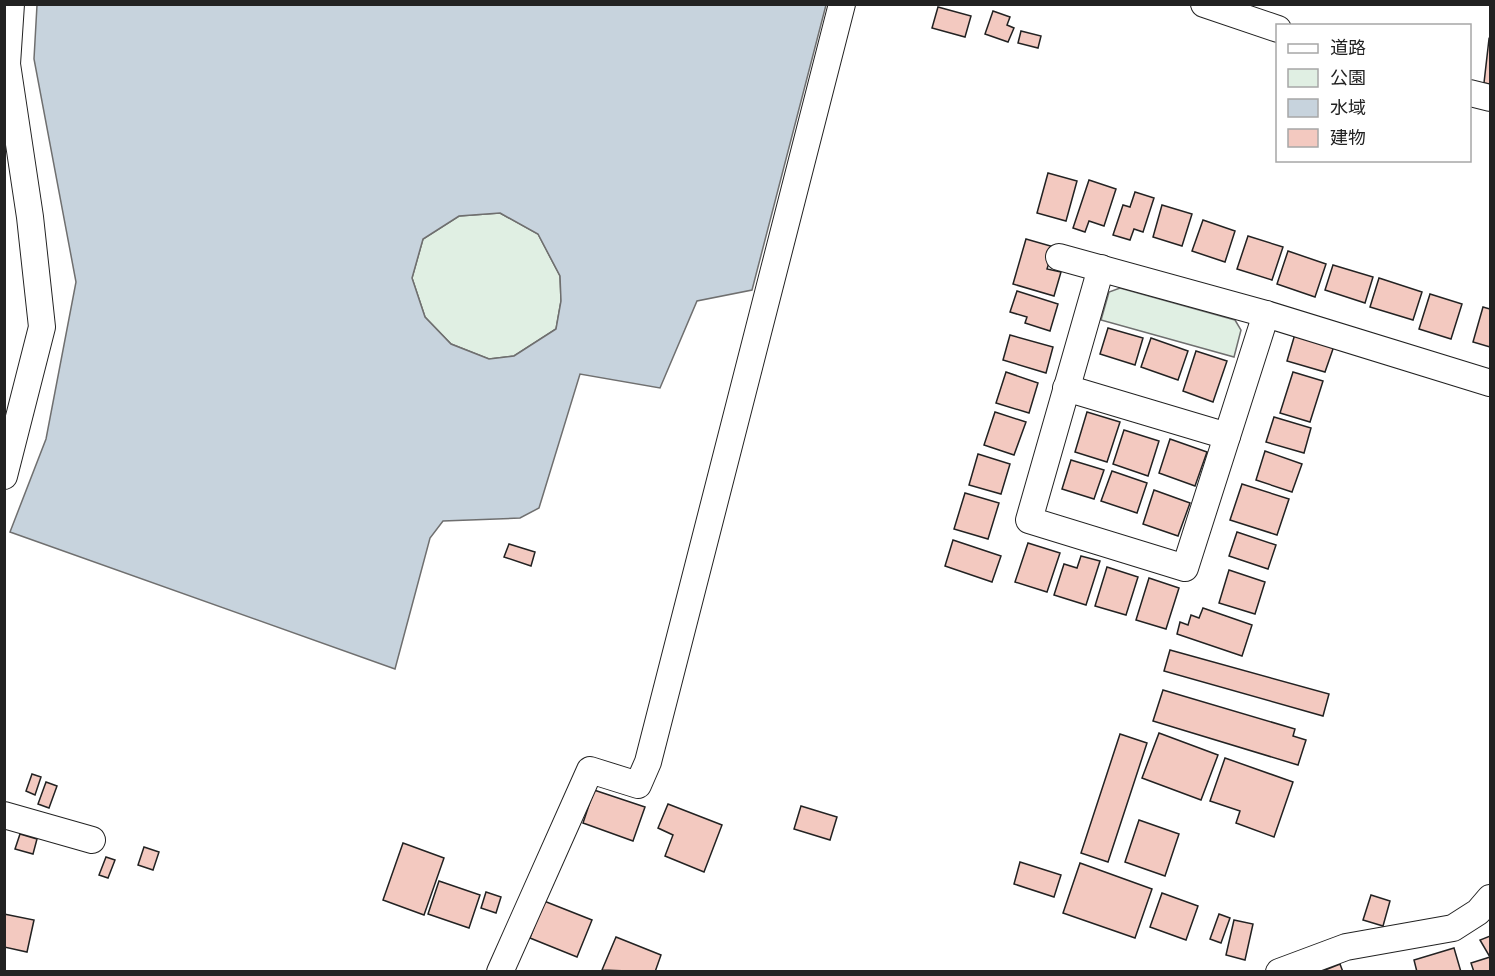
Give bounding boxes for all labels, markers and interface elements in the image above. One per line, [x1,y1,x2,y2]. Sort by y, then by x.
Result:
legend [1276,24,1471,162]
text: 道路 [1330,38,1366,59]
text: 公園 [1330,68,1366,89]
text: 水域 [1330,98,1366,119]
text: 建物 [1330,128,1366,149]

